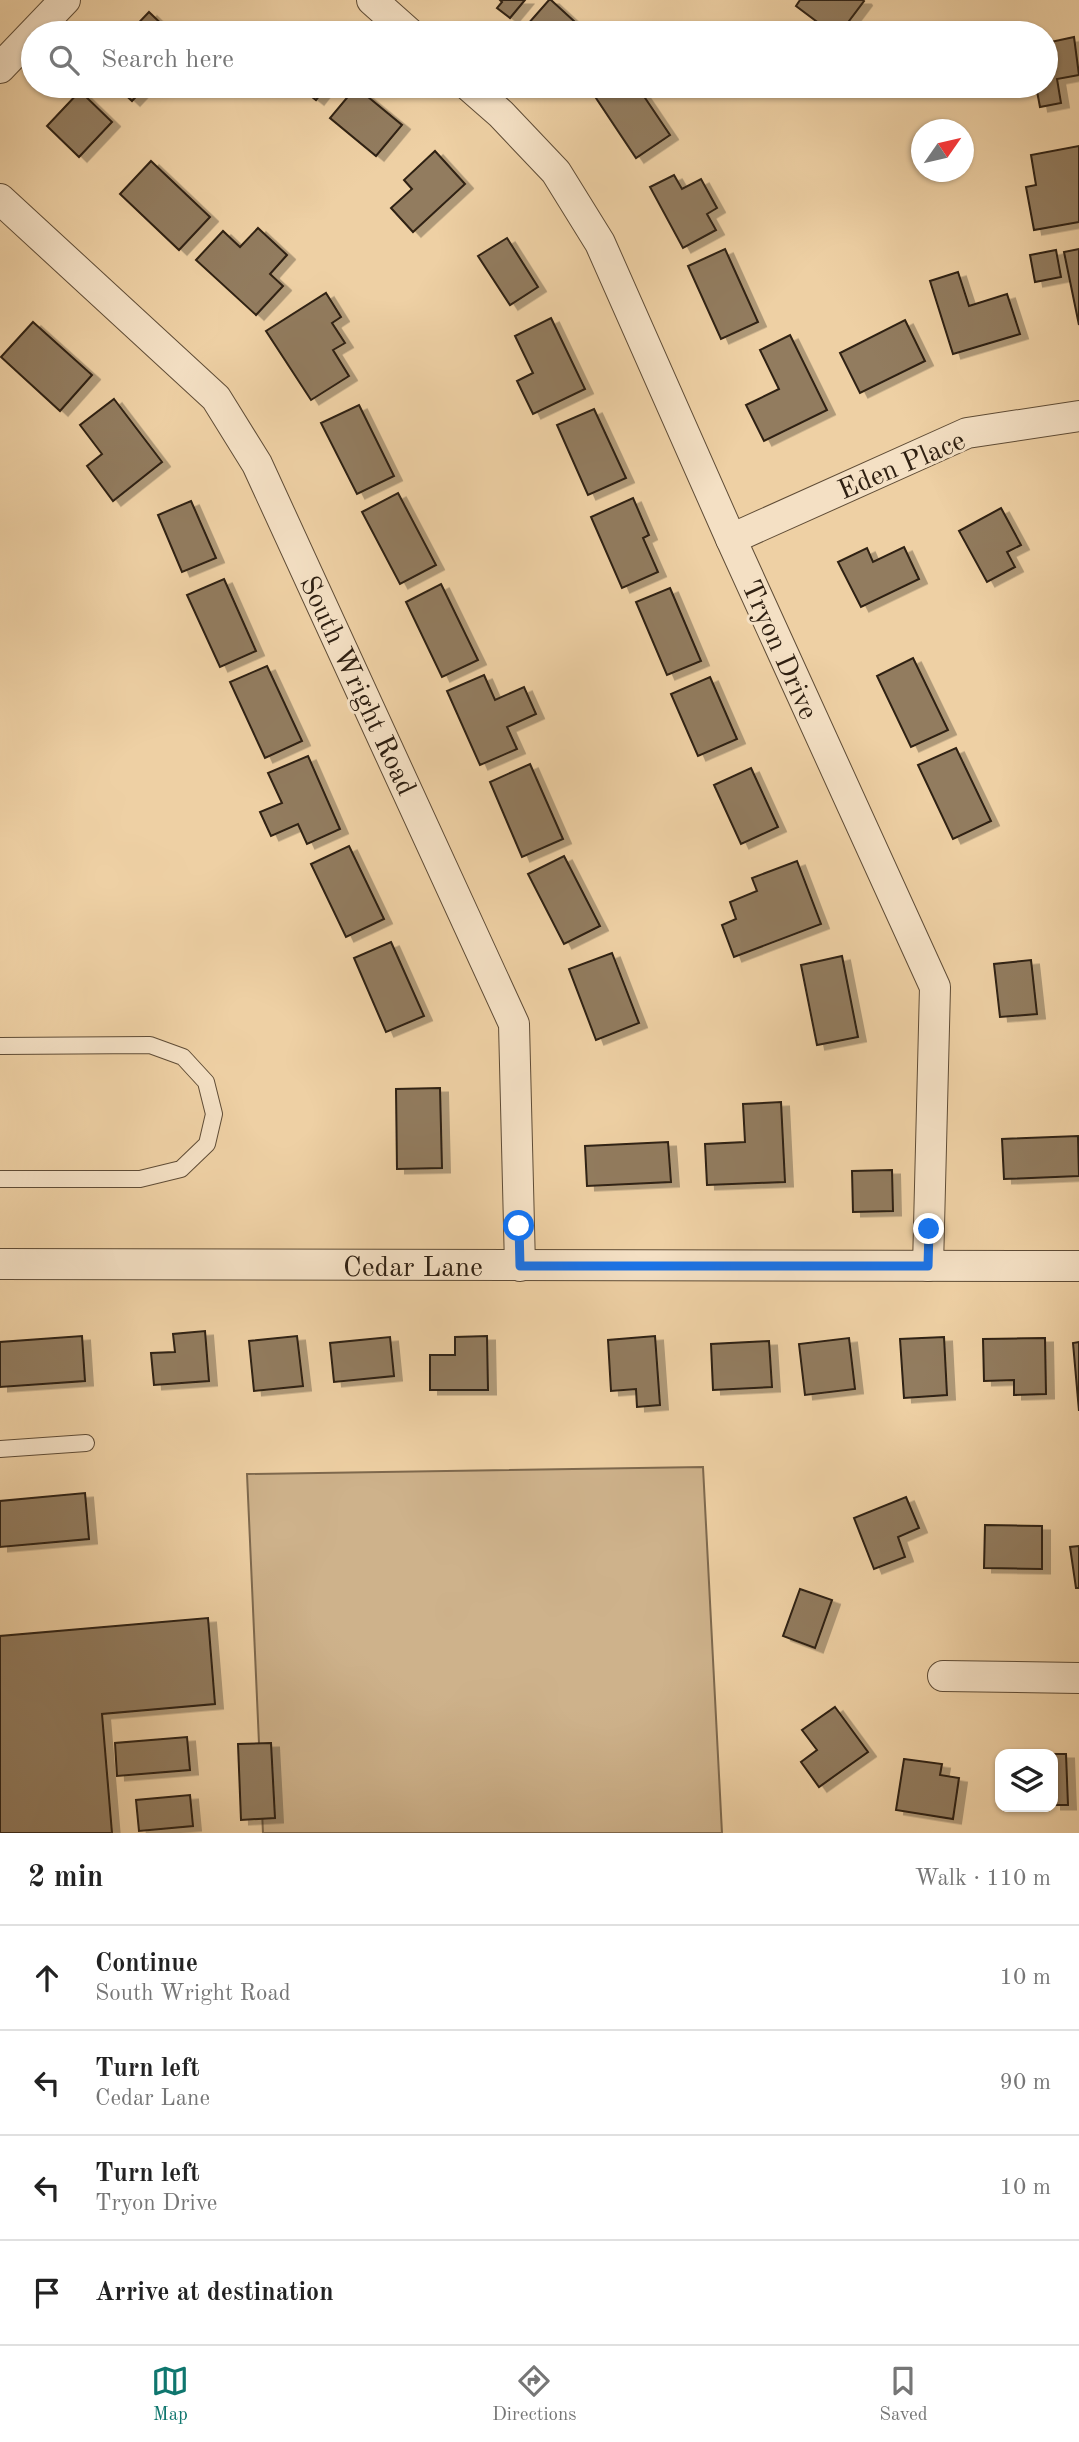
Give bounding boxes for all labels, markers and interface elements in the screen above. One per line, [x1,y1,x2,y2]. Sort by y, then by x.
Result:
search box [21,21,1058,98]
icon: search [45,41,83,79]
text: Search here [101,47,234,73]
north arrow [911,119,974,182]
street label: Eden Place [834,427,970,506]
street label: South Wright Road [293,572,419,800]
street label: Tryon Drive [735,576,821,724]
route start [503,1210,534,1241]
route end [913,1213,944,1244]
street label: Cedar Lane [343,1255,483,1283]
map controls [995,1749,1058,1812]
button: layers [995,1749,1058,1812]
text: 2 min [28,1863,103,1893]
text: Walk · 110 m [915,1867,1051,1890]
text: Continue [95,1951,198,1977]
icon: ahead [28,1959,66,1997]
text: 10 m [1000,1966,1051,1989]
text: South Wright Road [95,1982,291,2005]
text: Turn left [95,2056,200,2082]
icon: left [28,2064,66,2102]
text: 90 m [1000,2071,1051,2094]
text: Cedar Lane [95,2087,210,2110]
text: Turn left [95,2161,200,2187]
icon: left [28,2169,66,2207]
text: 10 m [1000,2176,1051,2199]
text: Tryon Drive [95,2192,217,2215]
icon: arrive [28,2274,66,2312]
text: Arrive at destination [95,2280,334,2306]
tab: Map [151,2362,189,2427]
tab: Directions [492,2362,577,2427]
tab: Saved [879,2362,928,2427]

